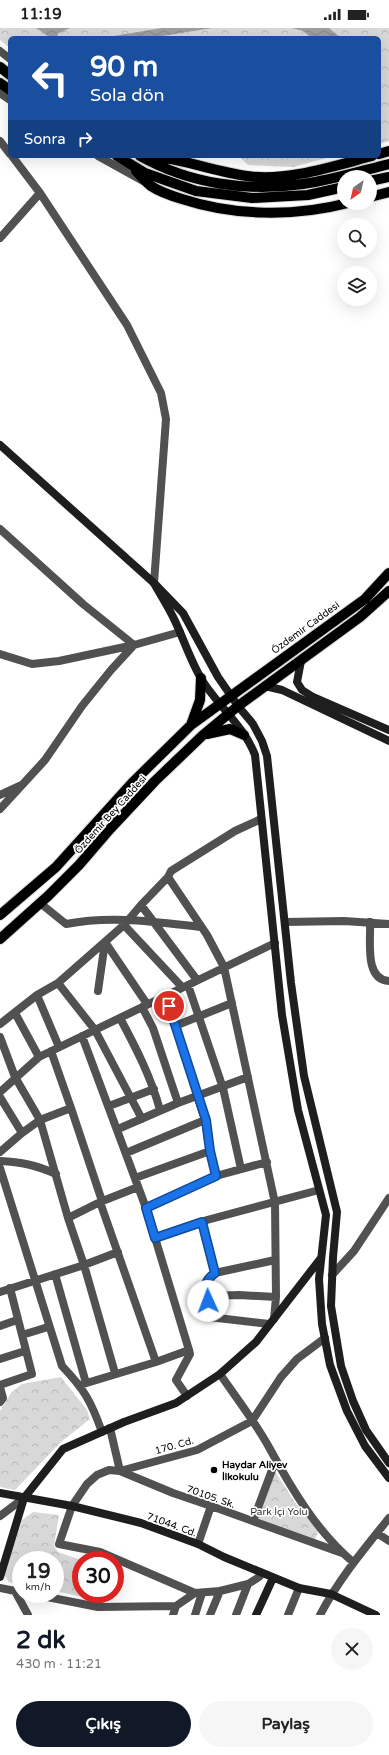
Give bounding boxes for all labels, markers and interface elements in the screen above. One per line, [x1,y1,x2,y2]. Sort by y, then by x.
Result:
text: 11:19 [20,5,62,23]
text: 90 m [90,50,158,84]
icon: left [24,52,76,104]
text: Sola dön [90,84,165,106]
icon: right [74,128,96,150]
text: Sonra [24,130,66,148]
north arrow [337,170,377,210]
map controls [337,170,377,306]
button: search [337,218,377,258]
button: layers [337,266,377,306]
street label: Özdemir Caddesi [269,599,342,657]
street label: Özdemir Bey Caddesi [72,773,149,857]
pin [152,989,186,1023]
icon: arrive [158,995,180,1017]
position arrow [187,1280,229,1322]
street label: 170. Cd. [154,1435,195,1457]
place label: Haydar Aliyev İlkokulu [222,1459,288,1483]
marker: Haydar Aliyev İlkokulu [209,1465,219,1475]
street label: 70105. Sk. [185,1483,237,1511]
park label: Park İçi Yolu [250,1506,308,1518]
street label: 71044. Cd. [145,1510,198,1540]
speed limit sign: 30 [72,1551,124,1603]
text: 19 [25,1560,51,1584]
text: km/h [25,1581,51,1593]
text: 2 dk [16,1626,66,1655]
button: close [331,1628,373,1670]
text: 430 m · 11:21 [16,1656,102,1672]
button: Çıkış [16,1701,191,1747]
button: Paylaş [199,1701,373,1747]

